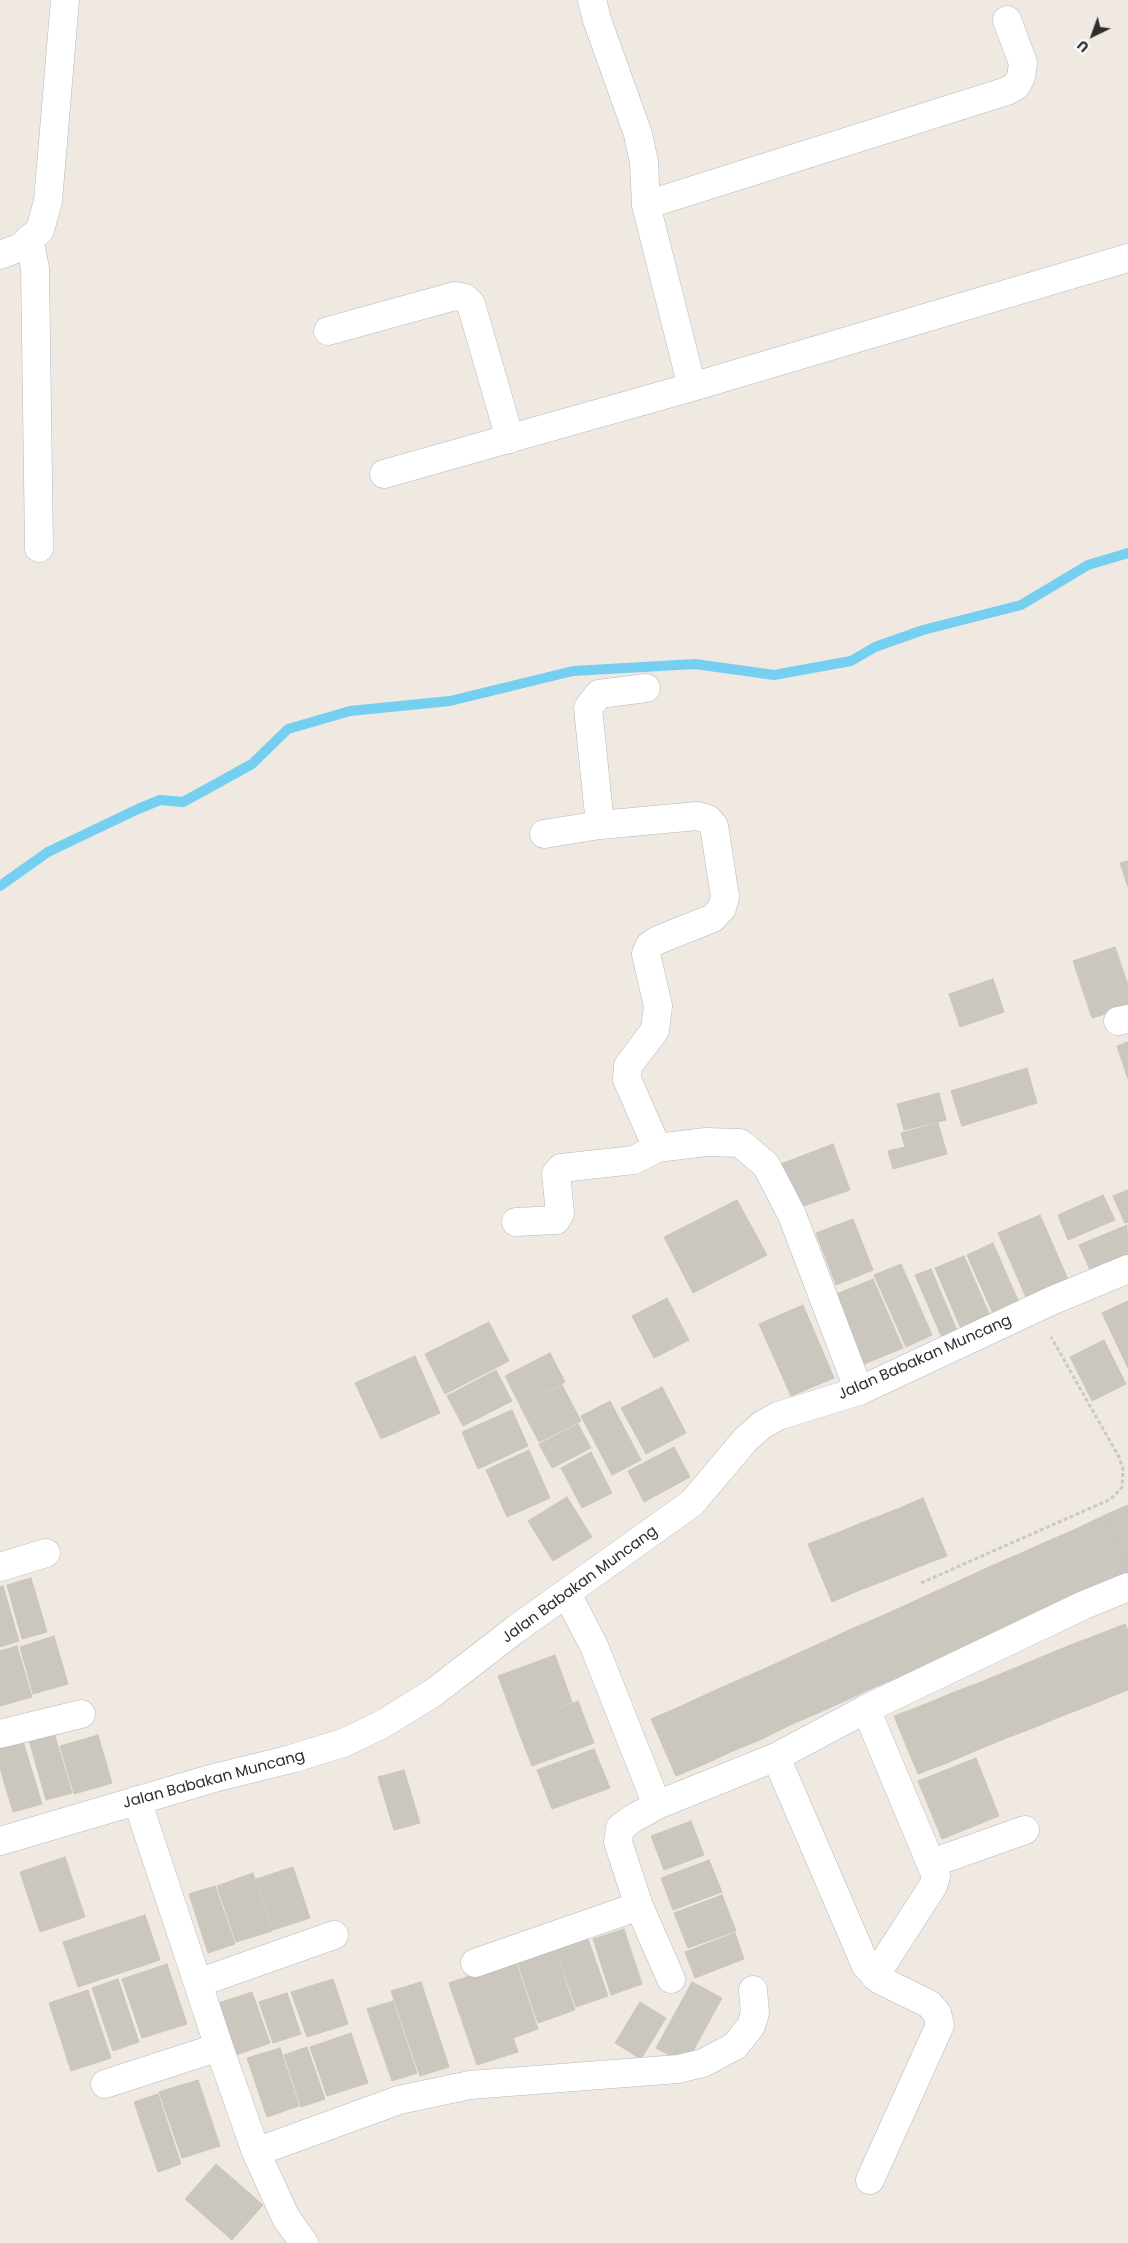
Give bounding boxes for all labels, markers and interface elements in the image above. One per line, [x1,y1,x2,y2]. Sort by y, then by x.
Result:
north arrow [1068,10,1118,60]
text: U [1073,35,1093,57]
street label: Jalan Babakan Muncang [836,1312,1014,1404]
street label: Jalan Babakan Muncang [499,1523,661,1647]
street label: Jalan Babakan Muncang [121,1747,307,1813]

